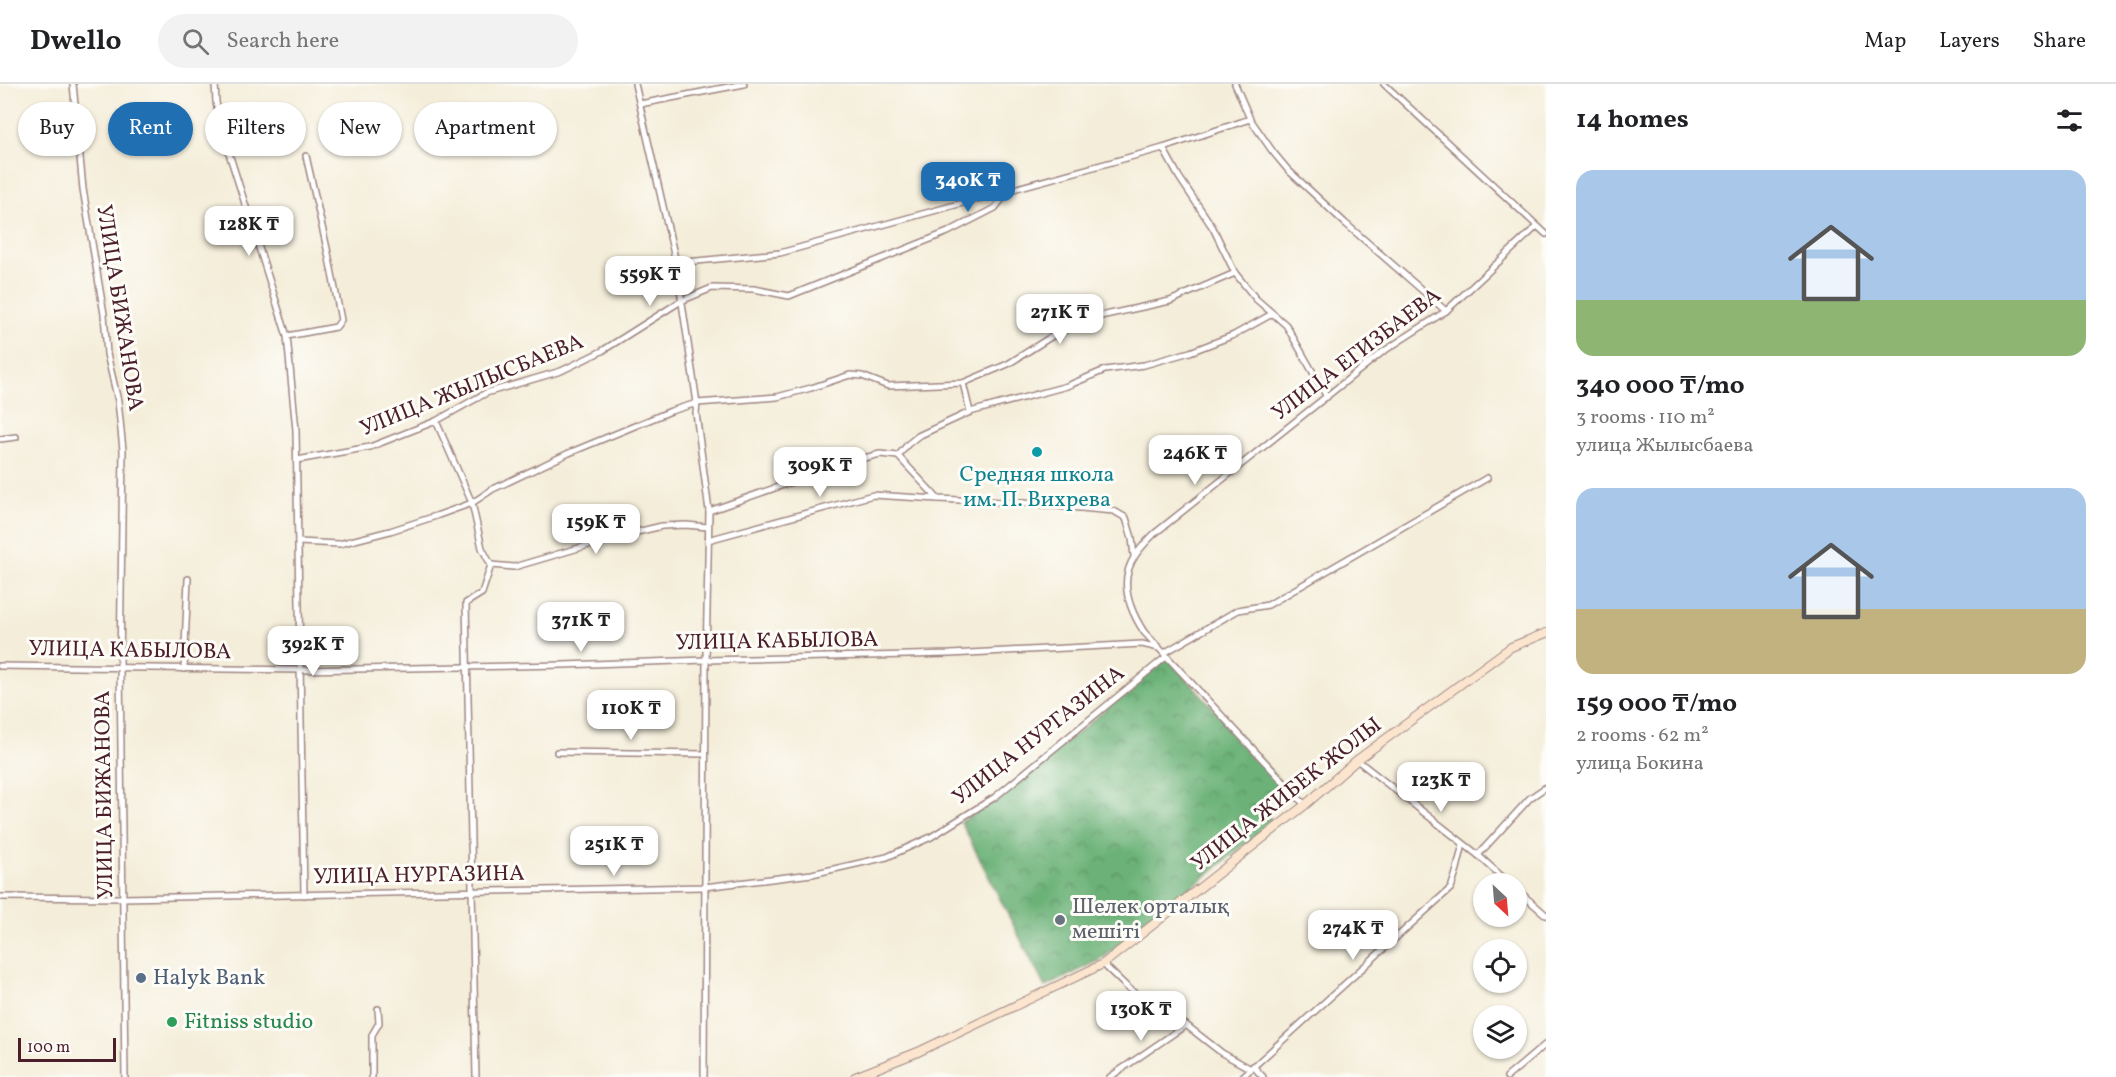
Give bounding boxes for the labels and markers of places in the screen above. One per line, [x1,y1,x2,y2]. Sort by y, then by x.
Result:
pin: 340K ₸ [919,162,1017,213]
pin: 128K ₸ [200,206,298,257]
pin: 559K ₸ [601,256,699,307]
pin: 271K ₸ [1011,294,1109,345]
pin: 246K ₸ [1146,435,1244,486]
marker: Средняя школа им. П. Вихрева [1030,445,1044,459]
pin: 309K ₸ [771,447,869,498]
place label: Средняя школа им. П. Вихрева [960,460,1114,516]
pin: 159K ₸ [547,504,645,555]
pin: 371K ₸ [532,602,630,653]
pin: 392K ₸ [264,626,362,677]
pin: 110K ₸ [582,690,680,741]
pin: 123K ₸ [1392,762,1490,813]
pin: 251K ₸ [565,826,663,877]
place label: Шелек орталық мешіті [1072,892,1230,948]
pin: 274K ₸ [1304,910,1402,961]
marker: Шелек орталық мешіті [1053,913,1067,927]
place label: Halyk Bank [153,963,265,994]
marker: Halyk Bank [134,971,148,985]
pin: 130K ₸ [1092,991,1190,1042]
place label: Fitniss studio [184,1007,313,1038]
marker: Fitniss studio [165,1015,179,1029]

